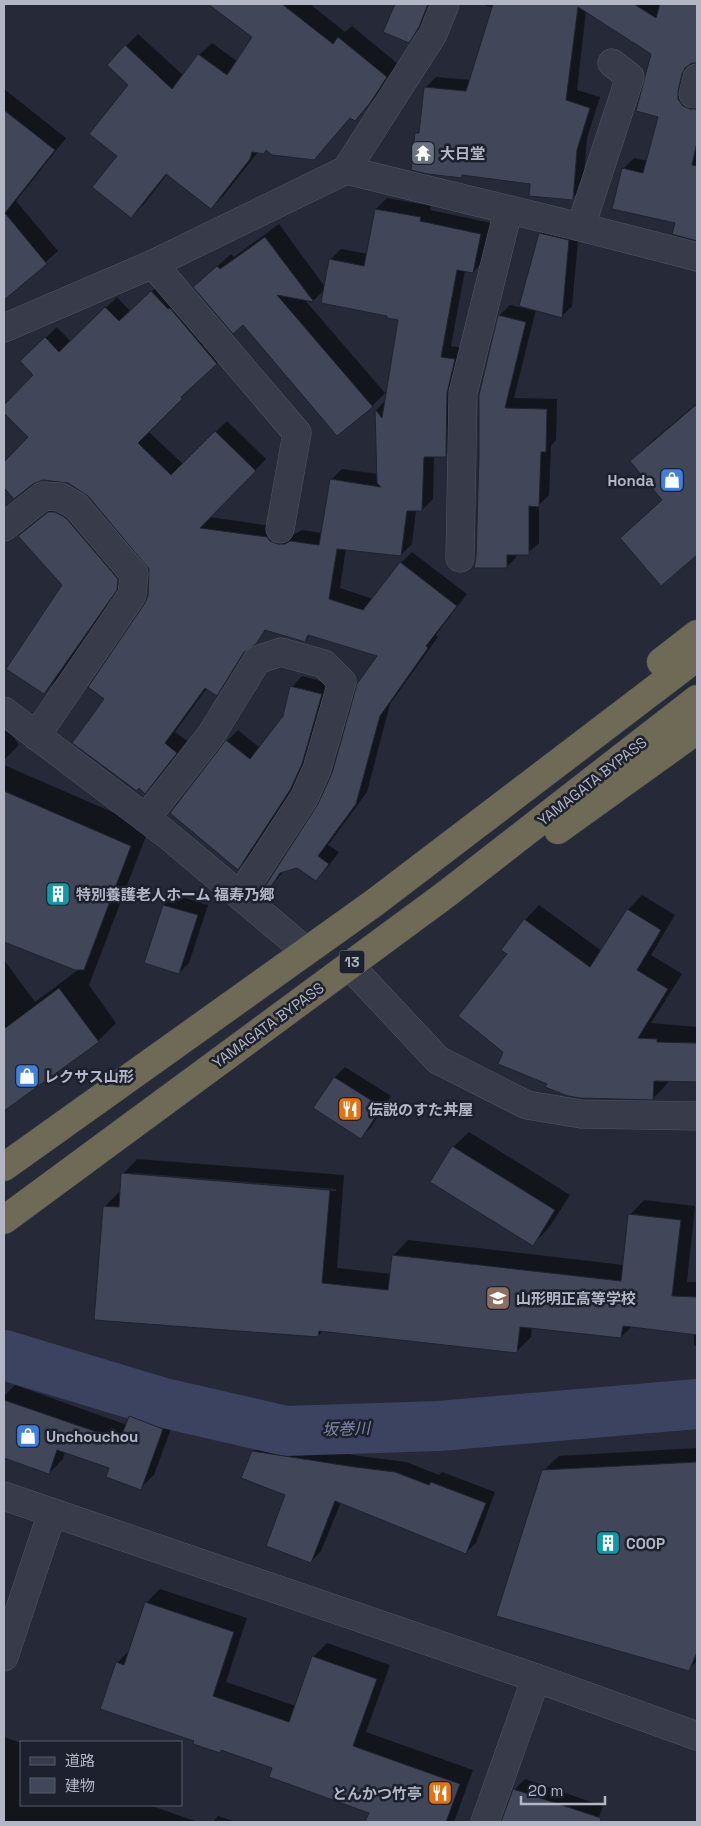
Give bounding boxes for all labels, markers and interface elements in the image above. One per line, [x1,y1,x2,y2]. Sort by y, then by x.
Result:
temple icon: 大日堂 [410,140,436,166]
place label: 大日堂 [440,144,485,163]
shop icon: Honda [659,467,685,493]
place label: Honda [607,471,654,490]
street label: YAMAGATA BYPASS [534,732,650,830]
building icon: 特別養護老人ホーム 福寿乃郷 [45,881,71,907]
place label: 特別養護老人ホーム 福寿乃郷 [76,885,274,904]
road number: 13 [340,950,364,974]
street label: YAMAGATA BYPASS [208,978,328,1072]
shop icon: レクサス山形 [14,1063,40,1089]
place label: レクサス山形 [44,1067,134,1086]
restaurant icon: 伝説のすた丼屋 [337,1096,363,1122]
place label: 伝説のすた丼屋 [368,1100,473,1119]
school or university icon: 山形明正高等学校 [485,1285,511,1311]
place label: 山形明正高等学校 [516,1289,636,1308]
water label: 坂巻川 [322,1418,372,1440]
shop icon: Unchouchou [15,1423,41,1449]
place label: Unchouchou [46,1427,138,1446]
building icon: COOP [595,1530,621,1556]
place label: COOP [626,1534,665,1553]
legend [20,1741,182,1806]
text: 道路 [65,1751,95,1770]
scale bar [521,1774,605,1806]
text: 建物 [65,1776,95,1795]
restaurant icon: とんかつ竹亭 [427,1780,453,1806]
text: 20 m [528,1781,563,1800]
place label: とんかつ竹亭 [332,1784,422,1803]

